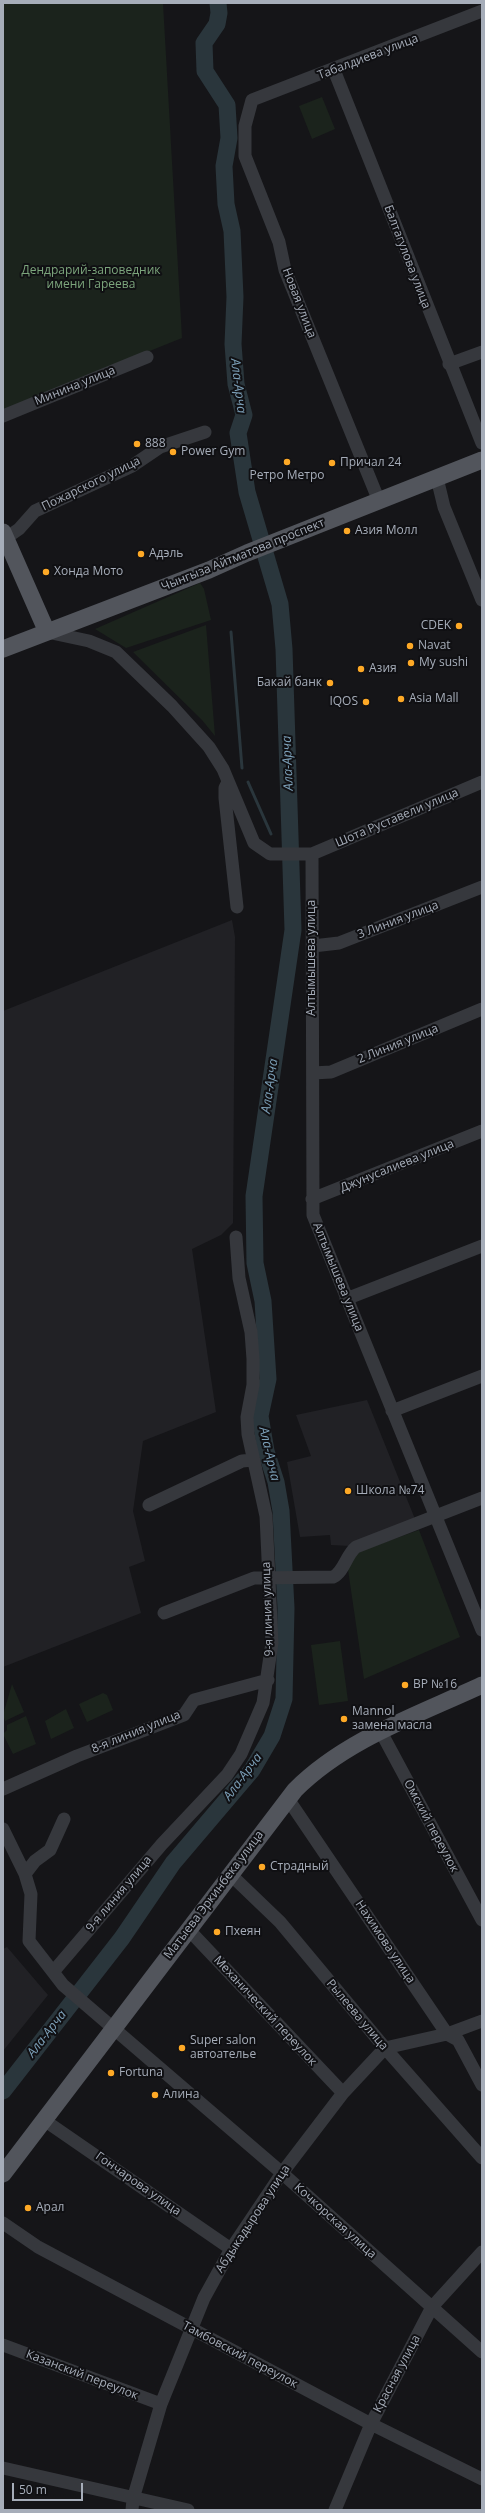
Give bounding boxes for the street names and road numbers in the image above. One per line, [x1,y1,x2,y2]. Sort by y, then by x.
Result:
street label: Табалдиева улица [316,31,420,83]
street label: Балтагулова улица [381,203,433,311]
street label: Новая улица [279,266,319,340]
street label: Минина улица [33,363,117,409]
street label: Пожарского улица [39,454,143,514]
street label: Чынгыза Айтматова проспект [159,516,327,594]
street label: Шота Руставели улица [333,786,461,850]
street label: 3 Линия улица [355,898,441,942]
street label: Алтымышева улица [305,900,319,1016]
street label: 2 Линия улица [356,1021,440,1067]
street label: Джунусалиева улица [338,1137,456,1195]
street label: Алтымышева улица [310,1220,366,1334]
street label: 9-я линия улица [259,1561,277,1657]
street label: 8-я линия улица [89,1708,183,1756]
street label: Омский переулок [400,1777,462,1875]
street label: Матыева Эркинбека улица [161,1828,267,1962]
street label: 9-я линия улица [83,1853,155,1935]
street label: Нахимова улица [352,1898,418,1986]
street label: Механический переулок [210,1953,320,2069]
street label: Рылеева улица [323,1977,391,2053]
street label: Гончарова улица [93,2149,183,2219]
street label: Абдыкадырова улица [213,2162,293,2276]
street label: Кочкорская улица [291,2180,379,2262]
street label: Тамбовский переулок [180,2319,300,2391]
street label: Красная улица [371,2333,423,2415]
street label: Казанский переулок [24,2347,140,2403]

